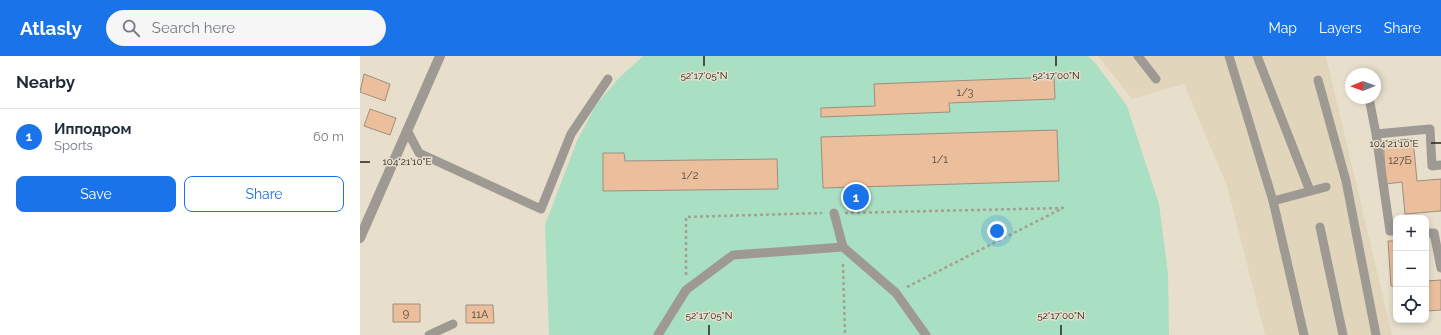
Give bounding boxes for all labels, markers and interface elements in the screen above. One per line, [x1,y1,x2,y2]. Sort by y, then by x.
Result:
search box [106,10,386,46]
text: Atlasly [20,17,82,39]
icon: search [120,17,142,39]
text: Search here [152,19,235,37]
text: Map [1269,20,1297,36]
text: Layers [1319,20,1362,36]
text: Share [1384,20,1421,36]
north arrow [1345,68,1381,104]
text: 52°17'05"N [681,70,727,81]
text: 52°17'00"N [1032,70,1080,81]
text: Nearby [16,72,75,92]
house number: 1/3 [957,86,974,99]
text: Ипподром [54,120,131,138]
text: 1 [26,129,32,144]
text: 60 m [313,129,344,144]
text: Sports [54,138,93,153]
text: 104°21'10"E [1370,138,1419,149]
house number: 1/1 [932,153,948,166]
house number: 127Б [1388,154,1412,167]
text: 104°21'10"E [383,156,432,167]
house number: 1/2 [682,169,699,182]
button: Save [16,176,176,212]
button: Share [184,176,344,212]
pin: 1 [843,182,869,212]
map controls [1393,215,1429,323]
button: + [1393,215,1429,251]
your location [987,221,1007,241]
button: − [1393,251,1429,287]
button: locate [1393,287,1429,323]
house number: 9 [403,307,409,320]
house number: 11А [472,308,489,321]
text: 52°17'05"N [686,310,732,321]
text: 52°17'00"N [1037,310,1085,321]

